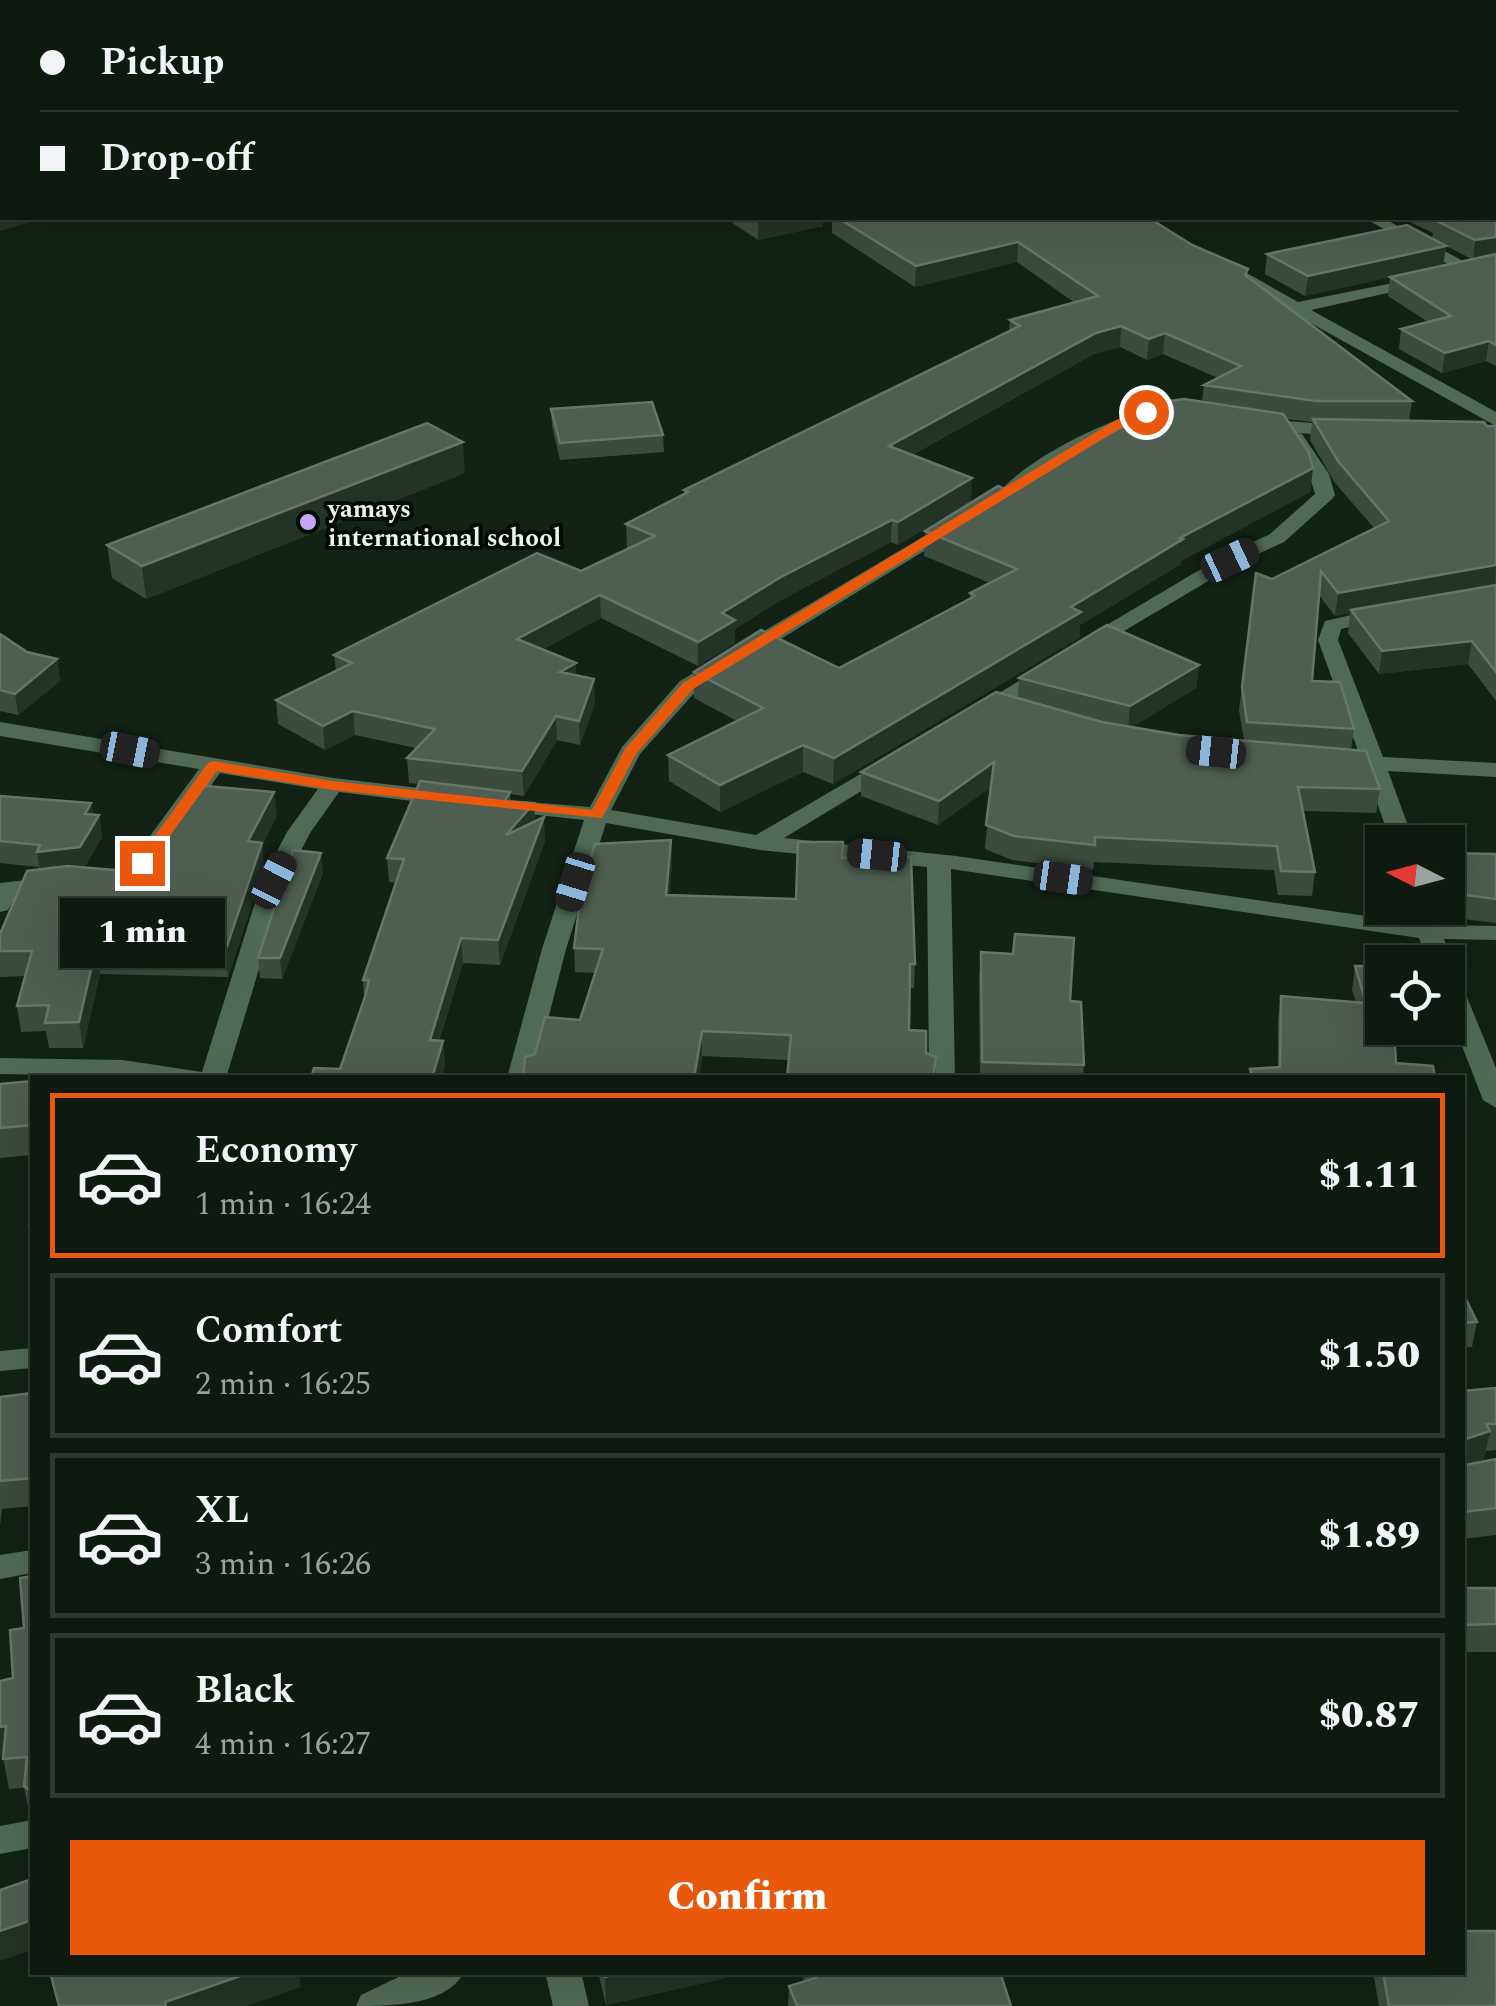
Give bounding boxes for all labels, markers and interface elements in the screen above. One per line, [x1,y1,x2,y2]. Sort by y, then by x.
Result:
text: Pickup [100,34,224,92]
text: Drop-off [100,130,254,188]
route start [1124,390,1169,435]
place label: yamays international school [327,491,561,558]
marker: yamays international school [297,511,319,533]
car [1196,534,1264,586]
car [98,730,162,770]
car [1185,734,1247,770]
north arrow [1365,825,1465,925]
map controls [1365,825,1465,1045]
car [846,837,908,873]
route end [120,841,165,886]
car [247,846,301,914]
car [552,849,598,915]
car [1031,859,1095,897]
callout: 1 min [59,898,224,968]
text: 1 min [98,908,187,957]
button: locate [1365,945,1465,1045]
text: Economy [195,1122,356,1180]
icon: car [75,1131,165,1221]
text: $1.11 [1318,1147,1420,1205]
text: 1 min · 16:24 [195,1180,371,1229]
text: Comfort [195,1302,342,1360]
icon: car [75,1311,165,1401]
text: $1.50 [1318,1327,1420,1385]
text: 2 min · 16:25 [195,1360,371,1409]
text: XL [195,1482,249,1540]
icon: car [75,1491,165,1581]
text: $1.89 [1318,1507,1420,1565]
text: 3 min · 16:26 [195,1540,371,1589]
text: Black [195,1662,295,1720]
icon: car [75,1671,165,1761]
text: $0.87 [1318,1687,1420,1745]
text: 4 min · 16:27 [195,1720,371,1769]
button: Confirm [70,1840,1425,1955]

